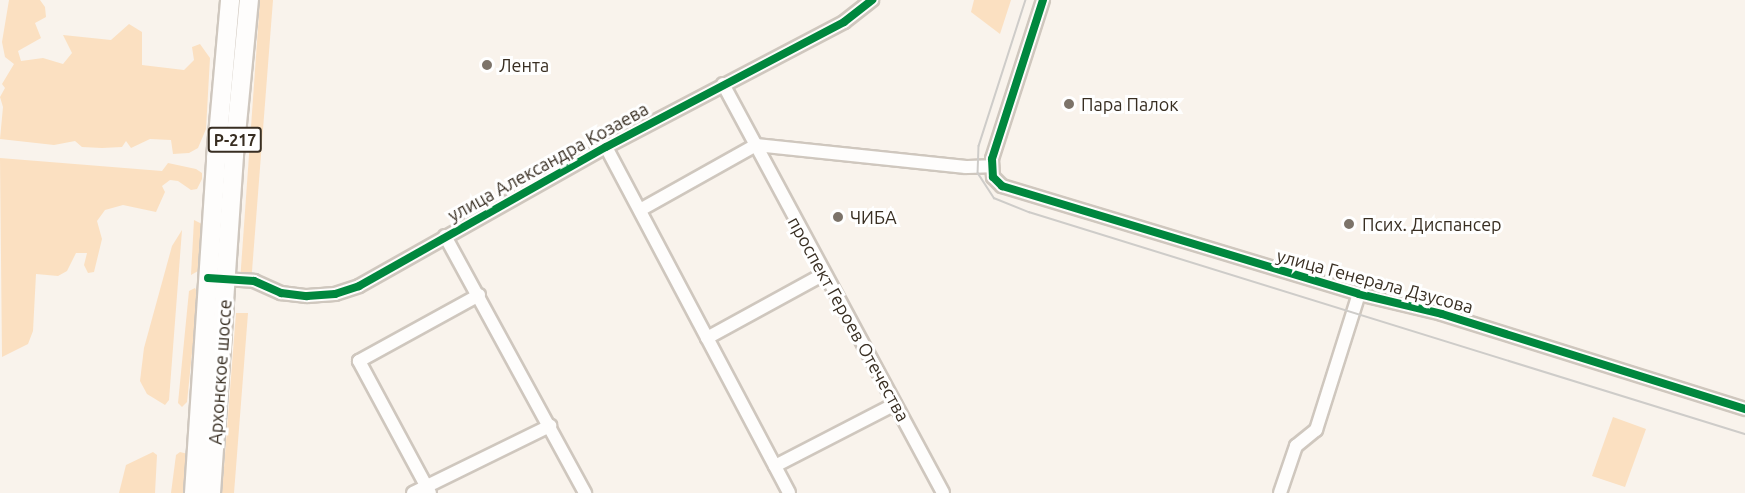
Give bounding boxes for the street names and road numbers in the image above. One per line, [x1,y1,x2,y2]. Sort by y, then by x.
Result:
street label: улица Александра Козаева [444,98,652,226]
road number: Р-217 [206,127,264,153]
street label: проспект Героев Отечества [784,213,914,425]
street label: улица Генерала Дзусова [1274,244,1476,318]
street label: Архонское шоссе [204,299,236,445]

